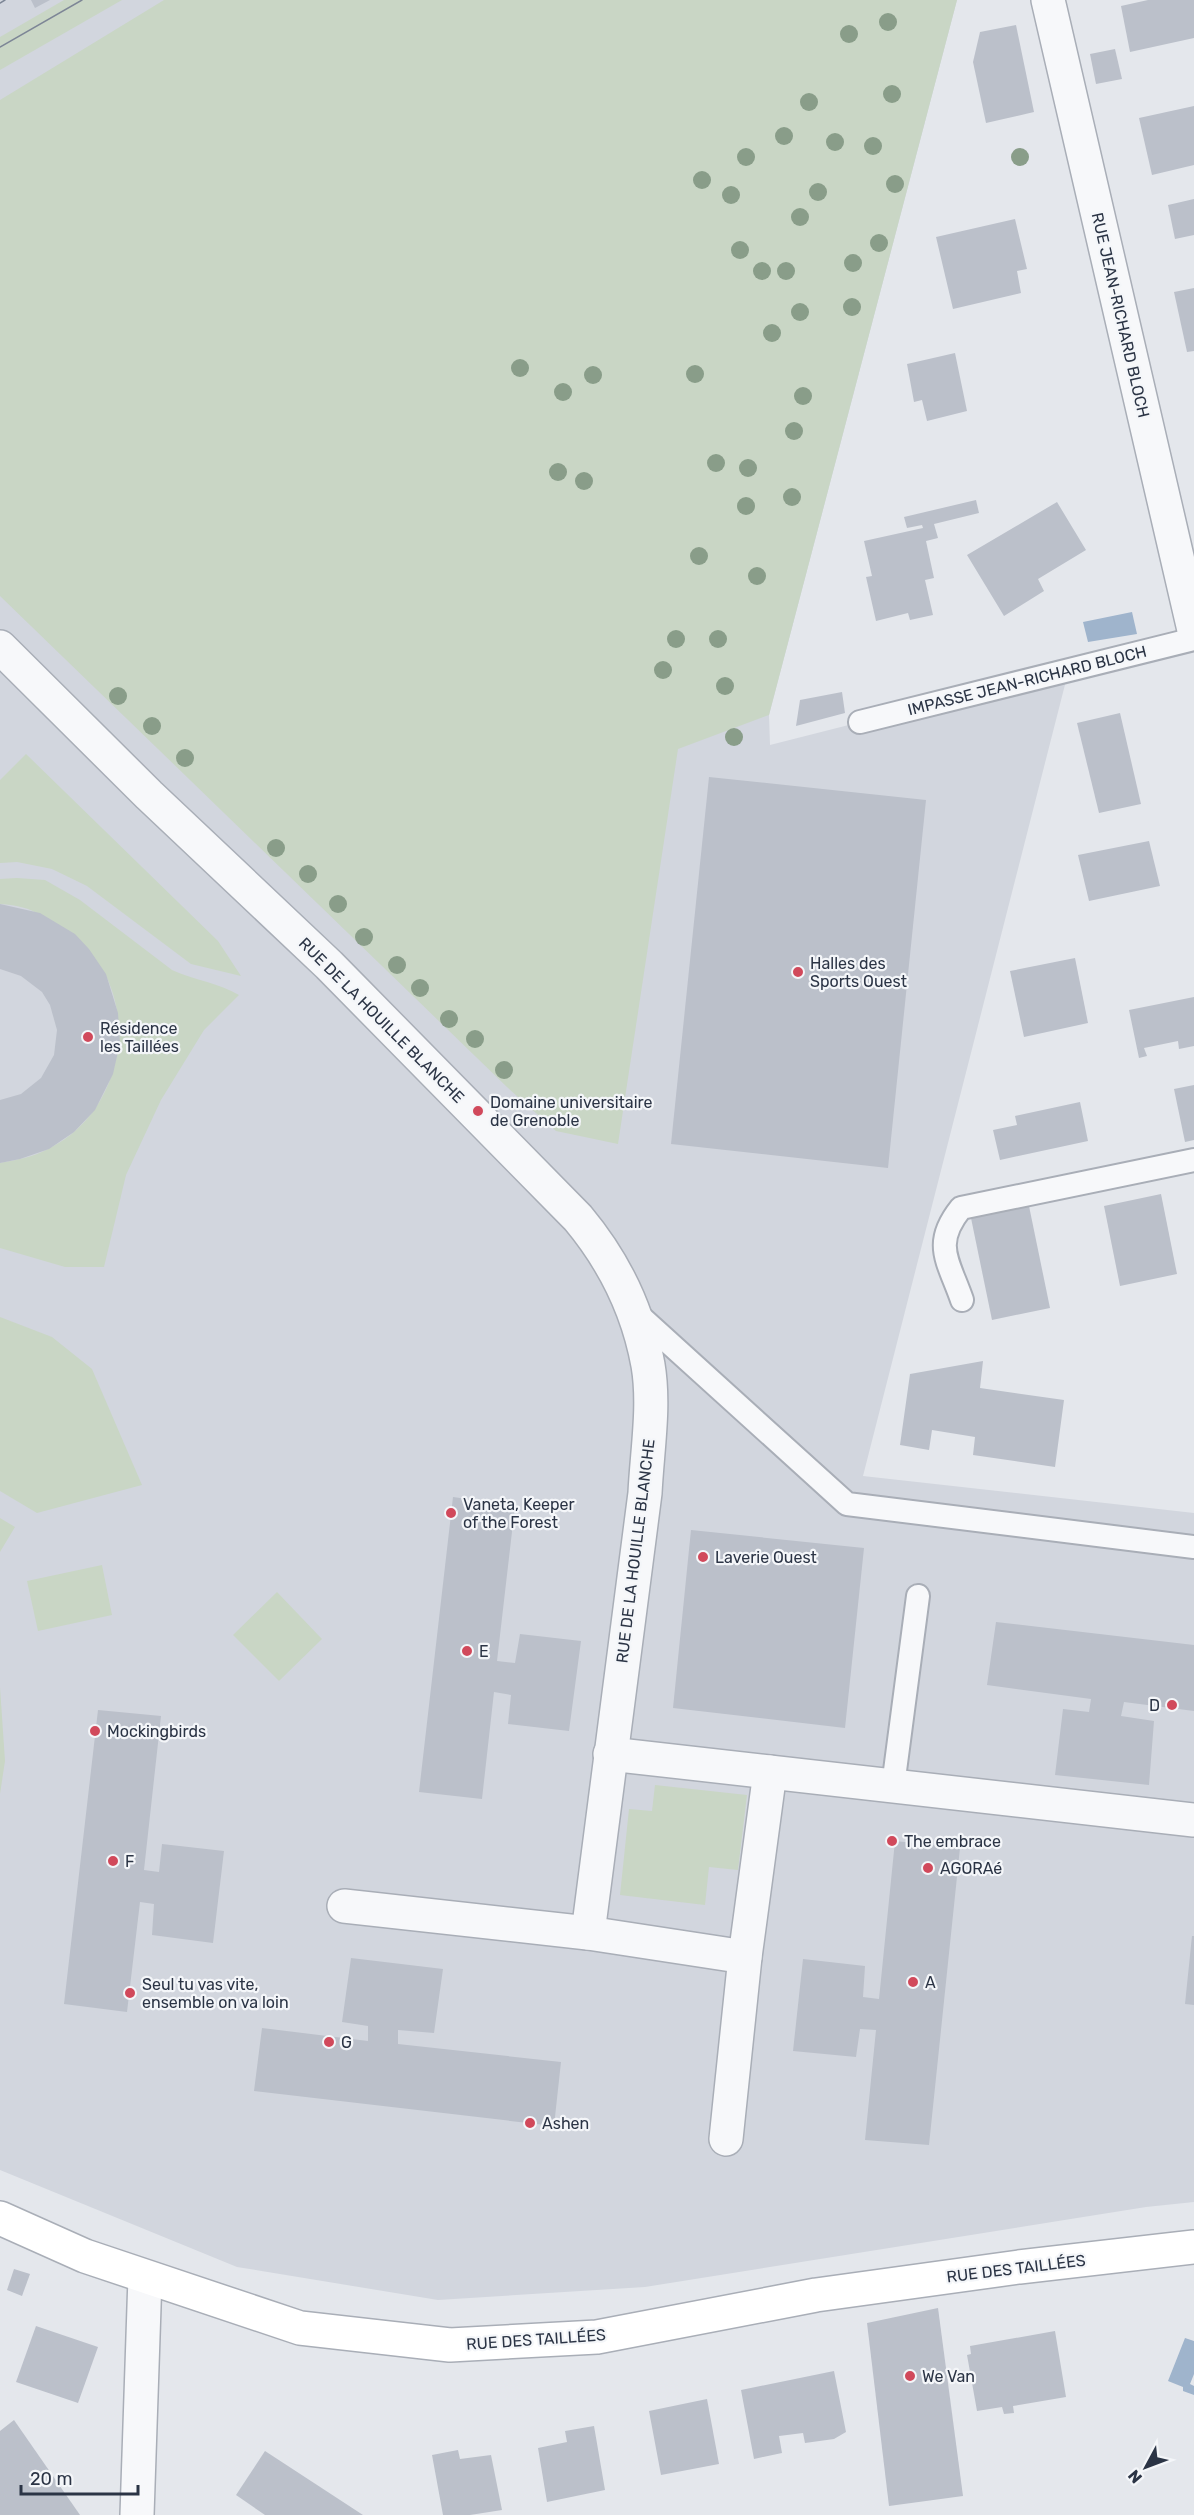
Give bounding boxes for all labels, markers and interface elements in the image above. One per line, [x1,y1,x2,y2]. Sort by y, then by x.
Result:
street label: RUE JEAN-RICHARD BLOCH [1088,211,1153,420]
street label: IMPASSE JEAN-RICHARD BLOCH [906,642,1149,719]
street label: RUE DE LA HOUILLE BLANCHE [295,934,468,1107]
place label: Halles des Sports Ouest [810,954,907,991]
marker: Halles des Sports Ouest [791,965,805,979]
place label: Résidence les Taillées [100,1019,179,1056]
marker: Résidence les Taillées [81,1030,95,1044]
place label: Domaine universitaire de Grenoble [490,1093,652,1130]
marker: Domaine universitaire de Grenoble [471,1104,485,1118]
street label: RUE DE LA HOUILLE BLANCHE [612,1438,659,1664]
place label: Vaneta, Keeper of the Forest [463,1495,575,1532]
marker: Vaneta, Keeper of the Forest [444,1506,458,1520]
place label: Laverie Ouest [715,1548,817,1567]
marker: Laverie Ouest [696,1550,710,1564]
place label: E [479,1642,489,1661]
marker: E [460,1644,474,1658]
place label: D [1149,1696,1160,1715]
marker: D [1165,1698,1179,1712]
place label: Mockingbirds [107,1722,206,1741]
marker: Mockingbirds [88,1724,102,1738]
place label: The embrace [904,1832,1001,1851]
marker: The embrace [885,1834,899,1848]
place label: F [125,1852,134,1871]
marker: F [106,1854,120,1868]
place label: AGORAé [940,1859,1002,1878]
marker: AGORAé [921,1861,935,1875]
place label: A [925,1973,936,1992]
place label: Seul tu vas vite, ensemble on va loin [142,1975,289,2012]
marker: A [906,1975,920,1989]
marker: Seul tu vas vite, ensemble on va loin [123,1986,137,2000]
place label: G [341,2033,352,2052]
marker: G [322,2035,336,2049]
place label: Ashen [542,2114,589,2133]
marker: Ashen [523,2116,537,2130]
street label: RUE DES TAILLÉES [945,2251,1087,2286]
street label: RUE DES TAILLÉES [466,2325,607,2354]
place label: We Van [922,2367,975,2386]
marker: We Van [903,2369,917,2383]
north arrow [1116,2437,1176,2497]
scale bar [21,2458,138,2496]
text: N [1124,2466,1146,2487]
text: 20 m [30,2468,72,2490]

